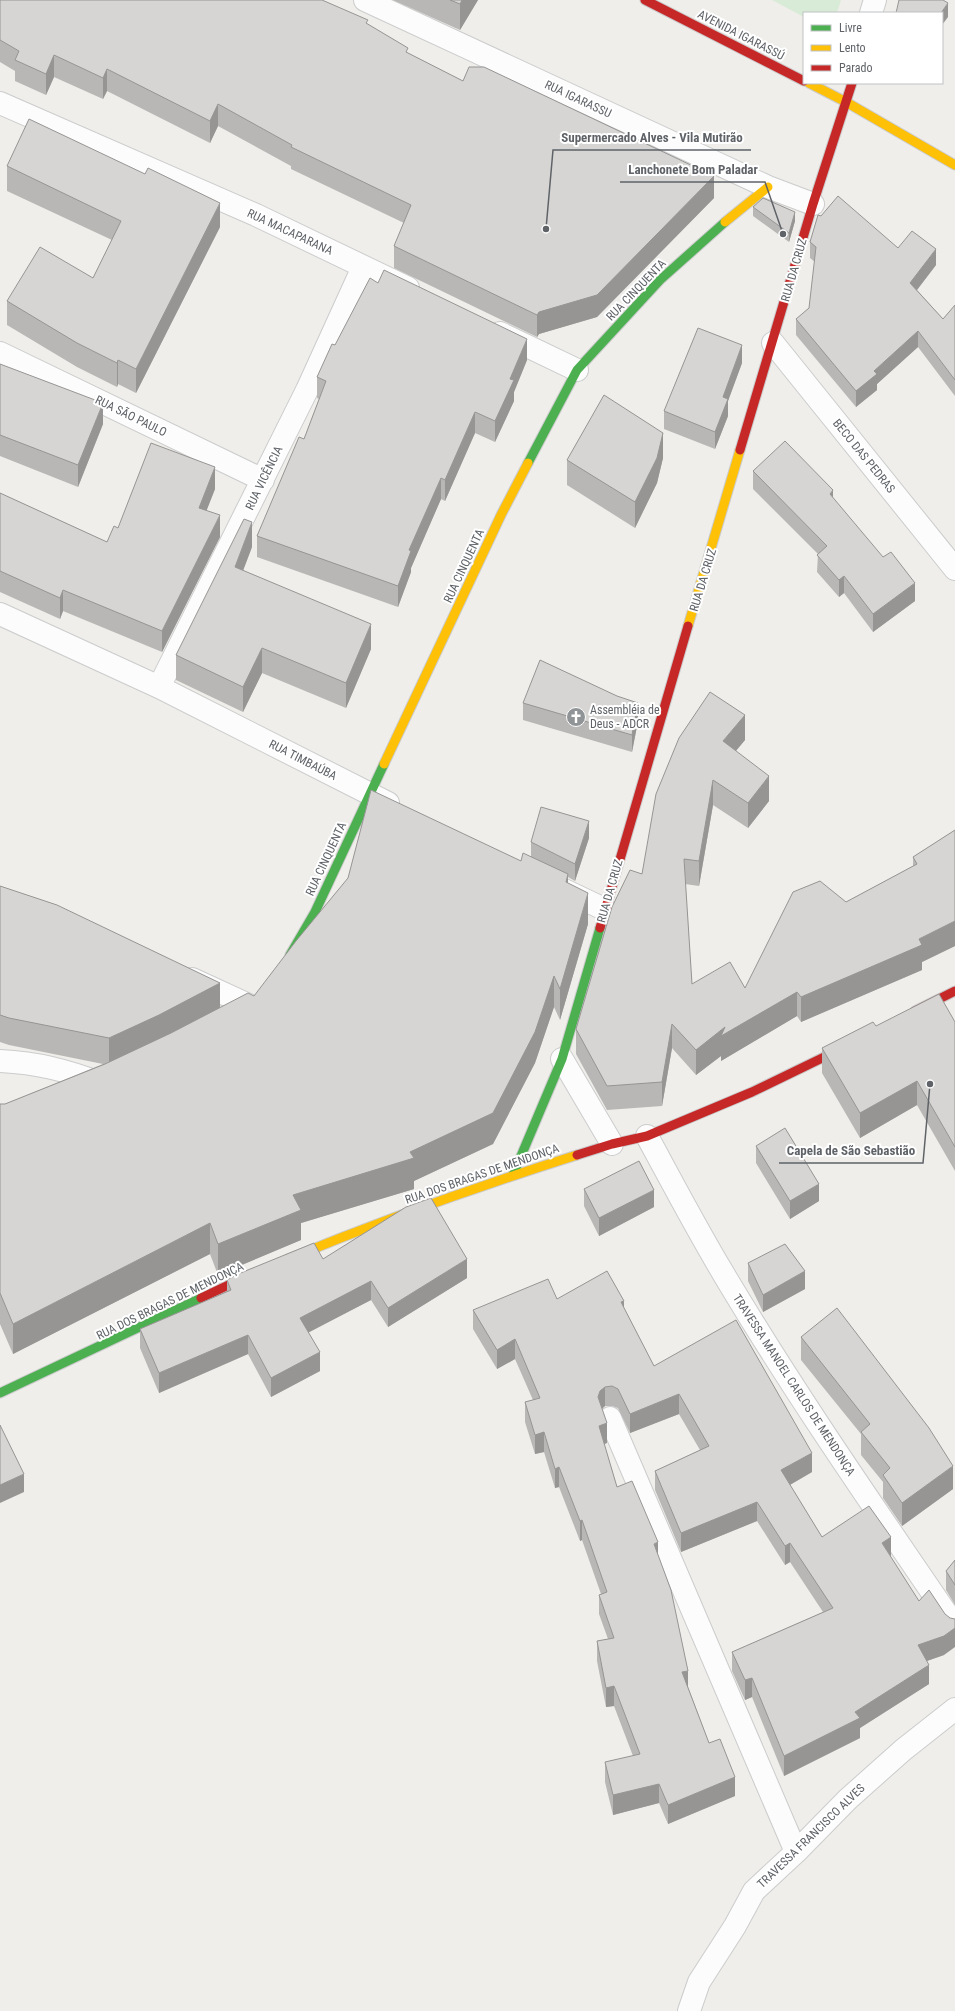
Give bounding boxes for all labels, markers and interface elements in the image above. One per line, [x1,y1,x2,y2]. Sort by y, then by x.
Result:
street label: AVENIDA IGARASSÚ [695,6,787,63]
legend [803,12,943,84]
text: Livre [839,21,862,35]
text: Lento [839,41,866,55]
text: Parado [839,61,872,75]
street label: RUA IGARASSU [542,77,614,121]
callout: Supermercado Alves - Vila Mutirão [553,125,751,150]
text: Supermercado Alves - Vila Mutirão [561,130,743,145]
callout: Lanchonete Bom Paladar [620,157,765,182]
text: Lanchonete Bom Paladar [628,162,758,177]
street label: RUA MACAPARANA [245,206,335,258]
street label: RUA DA CRUZ [778,237,810,303]
street label: RUA CINQUENTA [603,256,669,324]
street label: RUA SÃO PAULO [93,391,170,439]
street label: BECO DAS PEDRAS [830,416,898,496]
street label: RUA VICÊNCIA [242,443,286,512]
street label: RUA CINQUENTA [441,527,487,605]
street label: RUA DA CRUZ [687,547,719,613]
place label: Assembléia de Deus - ADCR [590,703,660,731]
church icon: Assembléia de Deus - ADCR [565,706,587,728]
street label: RUA TIMBAÚBA [267,736,340,783]
street label: RUA CINQUENTA [303,820,349,898]
street label: RUA DA CRUZ [594,858,626,924]
callout: Capela de São Sebastião [779,1138,923,1163]
street label: RUA DOS BRAGAS DE MENDONÇA [403,1141,561,1207]
text: Capela de São Sebastião [787,1143,916,1158]
street label: RUA DOS BRAGAS DE MENDONÇA [94,1259,246,1343]
street label: TRAVESSA MANOEL CARLOS DE MENDONÇA [730,1292,858,1479]
street label: TRAVESSA FRANCISCO ALVES [754,1781,868,1891]

